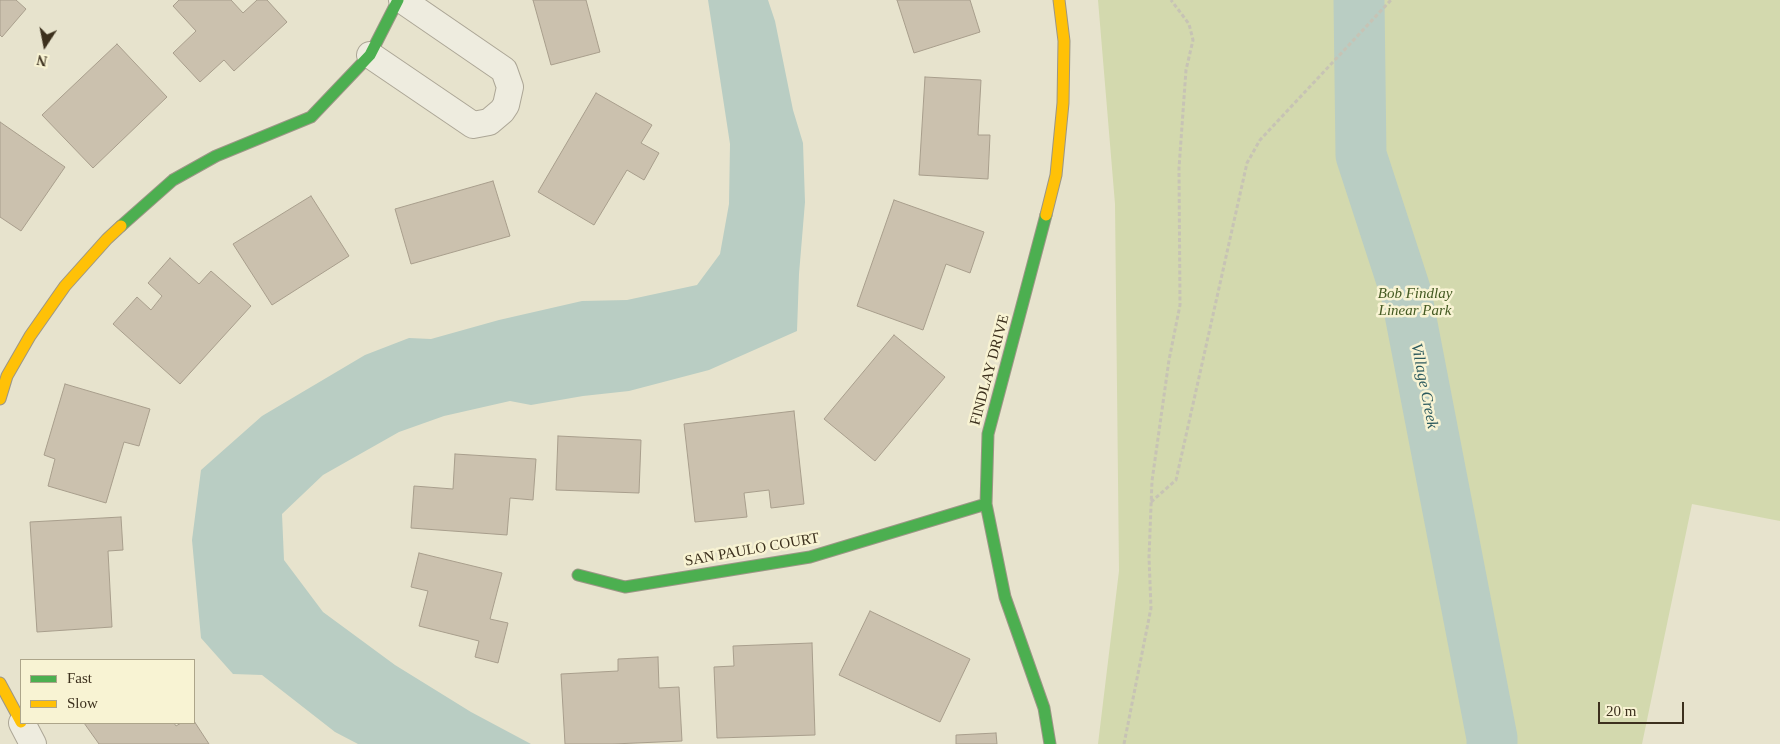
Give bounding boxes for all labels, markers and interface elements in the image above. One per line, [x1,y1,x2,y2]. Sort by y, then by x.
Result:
north arrow [20,20,70,70]
text: N [36,52,48,69]
park label: Bob Findlay Linear Park [1378,285,1452,320]
street label: FINDLAY DRIVE [967,313,1013,427]
water label: Village Creek [1406,342,1442,430]
street label: SAN PAULO COURT [683,529,821,571]
legend [20,659,195,724]
text: Fast [67,670,92,686]
scale bar [1600,692,1686,724]
text: Slow [67,695,98,711]
text: 20 m [1606,703,1636,719]

